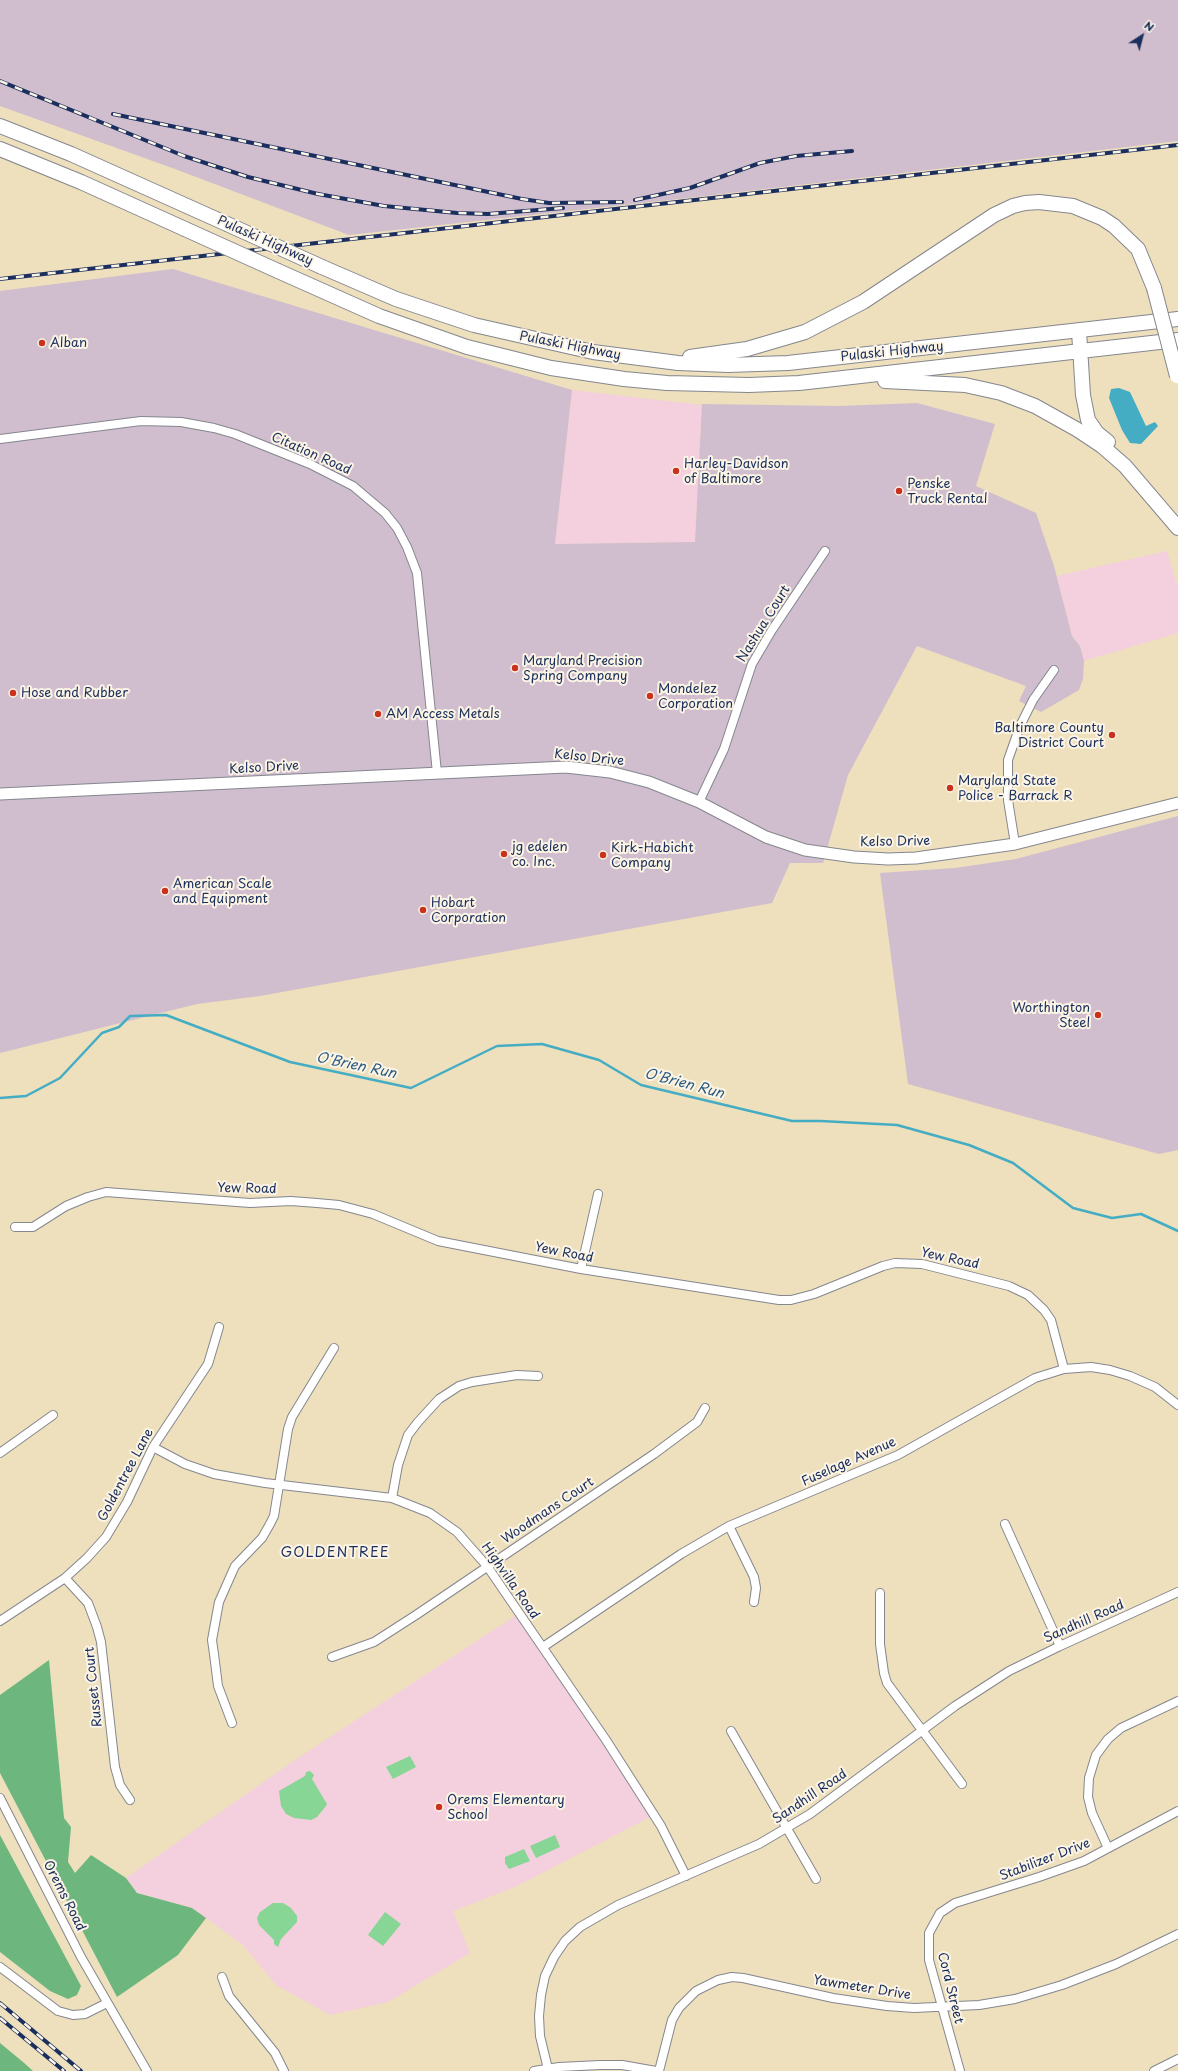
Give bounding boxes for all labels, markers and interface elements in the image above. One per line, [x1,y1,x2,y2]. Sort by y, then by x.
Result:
north arrow [1122,16,1162,56]
text: N [1141,16,1158,35]
street label: Pulaski Highway [215,213,315,269]
street label: Pulaski Highway [518,329,622,363]
place label: Alban [50,335,87,351]
marker: Alban [37,338,47,348]
street label: Pulaski Highway [840,339,944,365]
street label: Citation Road [269,429,353,479]
place label: Harley-Davidson of Baltimore [684,456,789,487]
marker: Harley-Davidson of Baltimore [671,466,681,476]
place label: Penske Truck Rental [907,476,987,507]
marker: Penske Truck Rental [894,486,904,496]
street label: Nashua Court [734,583,794,665]
place label: Maryland Precision Spring Company [523,653,643,684]
marker: Maryland Precision Spring Company [510,663,520,673]
place label: Mondelez Corporation [658,681,733,712]
place label: Hose and Rubber [21,685,128,701]
marker: Hose and Rubber [8,688,18,698]
marker: Mondelez Corporation [645,691,655,701]
place label: AM Access Metals [386,706,500,722]
marker: AM Access Metals [373,709,383,719]
place label: Baltimore County District Court [994,720,1104,751]
marker: Baltimore County District Court [1107,730,1117,740]
street label: Kelso Drive [553,747,625,769]
street label: Kelso Drive [229,758,299,778]
place label: Maryland State Police - Barrack R [958,773,1073,804]
marker: Maryland State Police - Barrack R [945,783,955,793]
street label: Kelso Drive [860,834,930,850]
place label: jg edelen co. Inc. [512,839,568,870]
place label: Kirk-Habicht Company [611,840,694,871]
marker: jg edelen co. Inc. [499,849,509,859]
marker: Kirk-Habicht Company [598,850,608,860]
place label: American Scale and Equipment [173,876,272,907]
marker: American Scale and Equipment [160,886,170,896]
place label: Hobart Corporation [431,895,506,926]
marker: Hobart Corporation [418,905,428,915]
place label: Worthington Steel [1012,1000,1090,1031]
marker: Worthington Steel [1093,1010,1103,1020]
water label: O'Brien Run [314,1049,398,1083]
water label: O'Brien Run [643,1065,725,1103]
street label: Yew Road [217,1181,277,1197]
street label: Yew Road [533,1240,595,1266]
street label: Yew Road [919,1245,981,1273]
street label: Goldentree Lane [95,1426,157,1524]
street label: Fuselage Avenue [799,1434,899,1490]
street label: Woodmans Court [499,1474,597,1548]
street label: Highvilla Road [478,1540,542,1622]
district label: GOLDENTREE [280,1545,390,1561]
street label: Sandhill Road [1041,1597,1127,1647]
street label: Russet Court [82,1646,106,1728]
street label: Sandhill Road [770,1766,850,1828]
place label: Orems Elementary School [447,1792,565,1823]
marker: Orems Elementary School [434,1802,444,1812]
street label: Stabilizer Drive [997,1836,1093,1884]
street label: Orems Road [40,1858,88,1934]
street label: Cord Street [934,1951,966,2025]
street label: Yawmeter Drive [812,1973,912,2003]

